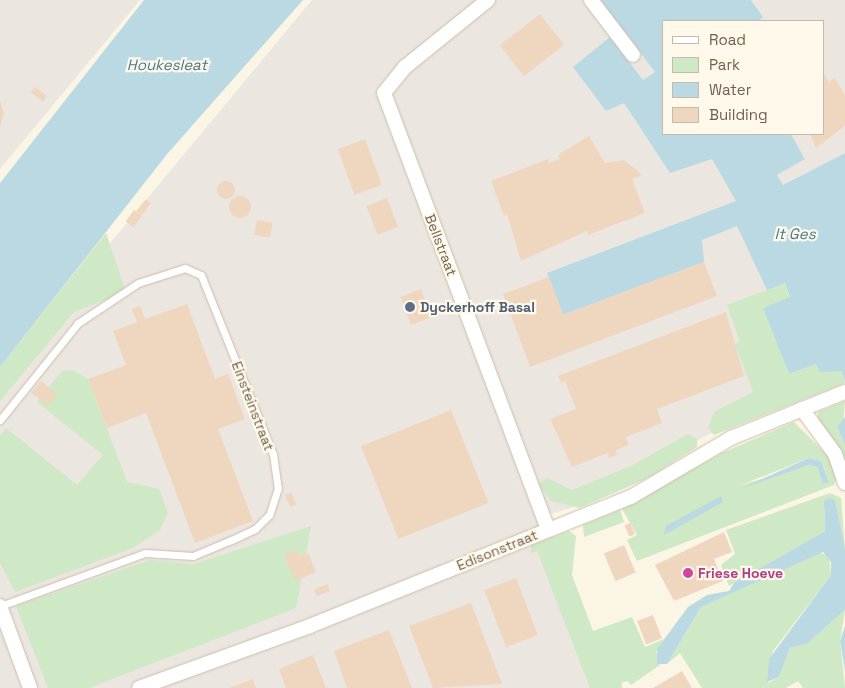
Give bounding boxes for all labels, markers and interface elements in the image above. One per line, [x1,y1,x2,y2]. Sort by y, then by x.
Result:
legend [662,20,825,135]
text: Road [709,30,746,49]
text: Park [709,55,740,74]
water label: Houkesleat [127,56,207,74]
text: Water [709,80,751,99]
text: Building [709,105,768,124]
street label: Bellstraat [421,212,461,278]
water label: It Ges [774,225,816,243]
place label: Dyckerhoff Basal [420,299,535,315]
marker: Dyckerhoff Basal [404,301,416,313]
street label: Einsteinstraat [228,359,278,453]
street label: Edisonstraat [454,526,540,574]
place label: Friese Hoeve [698,565,783,581]
marker: Friese Hoeve [682,567,694,579]

